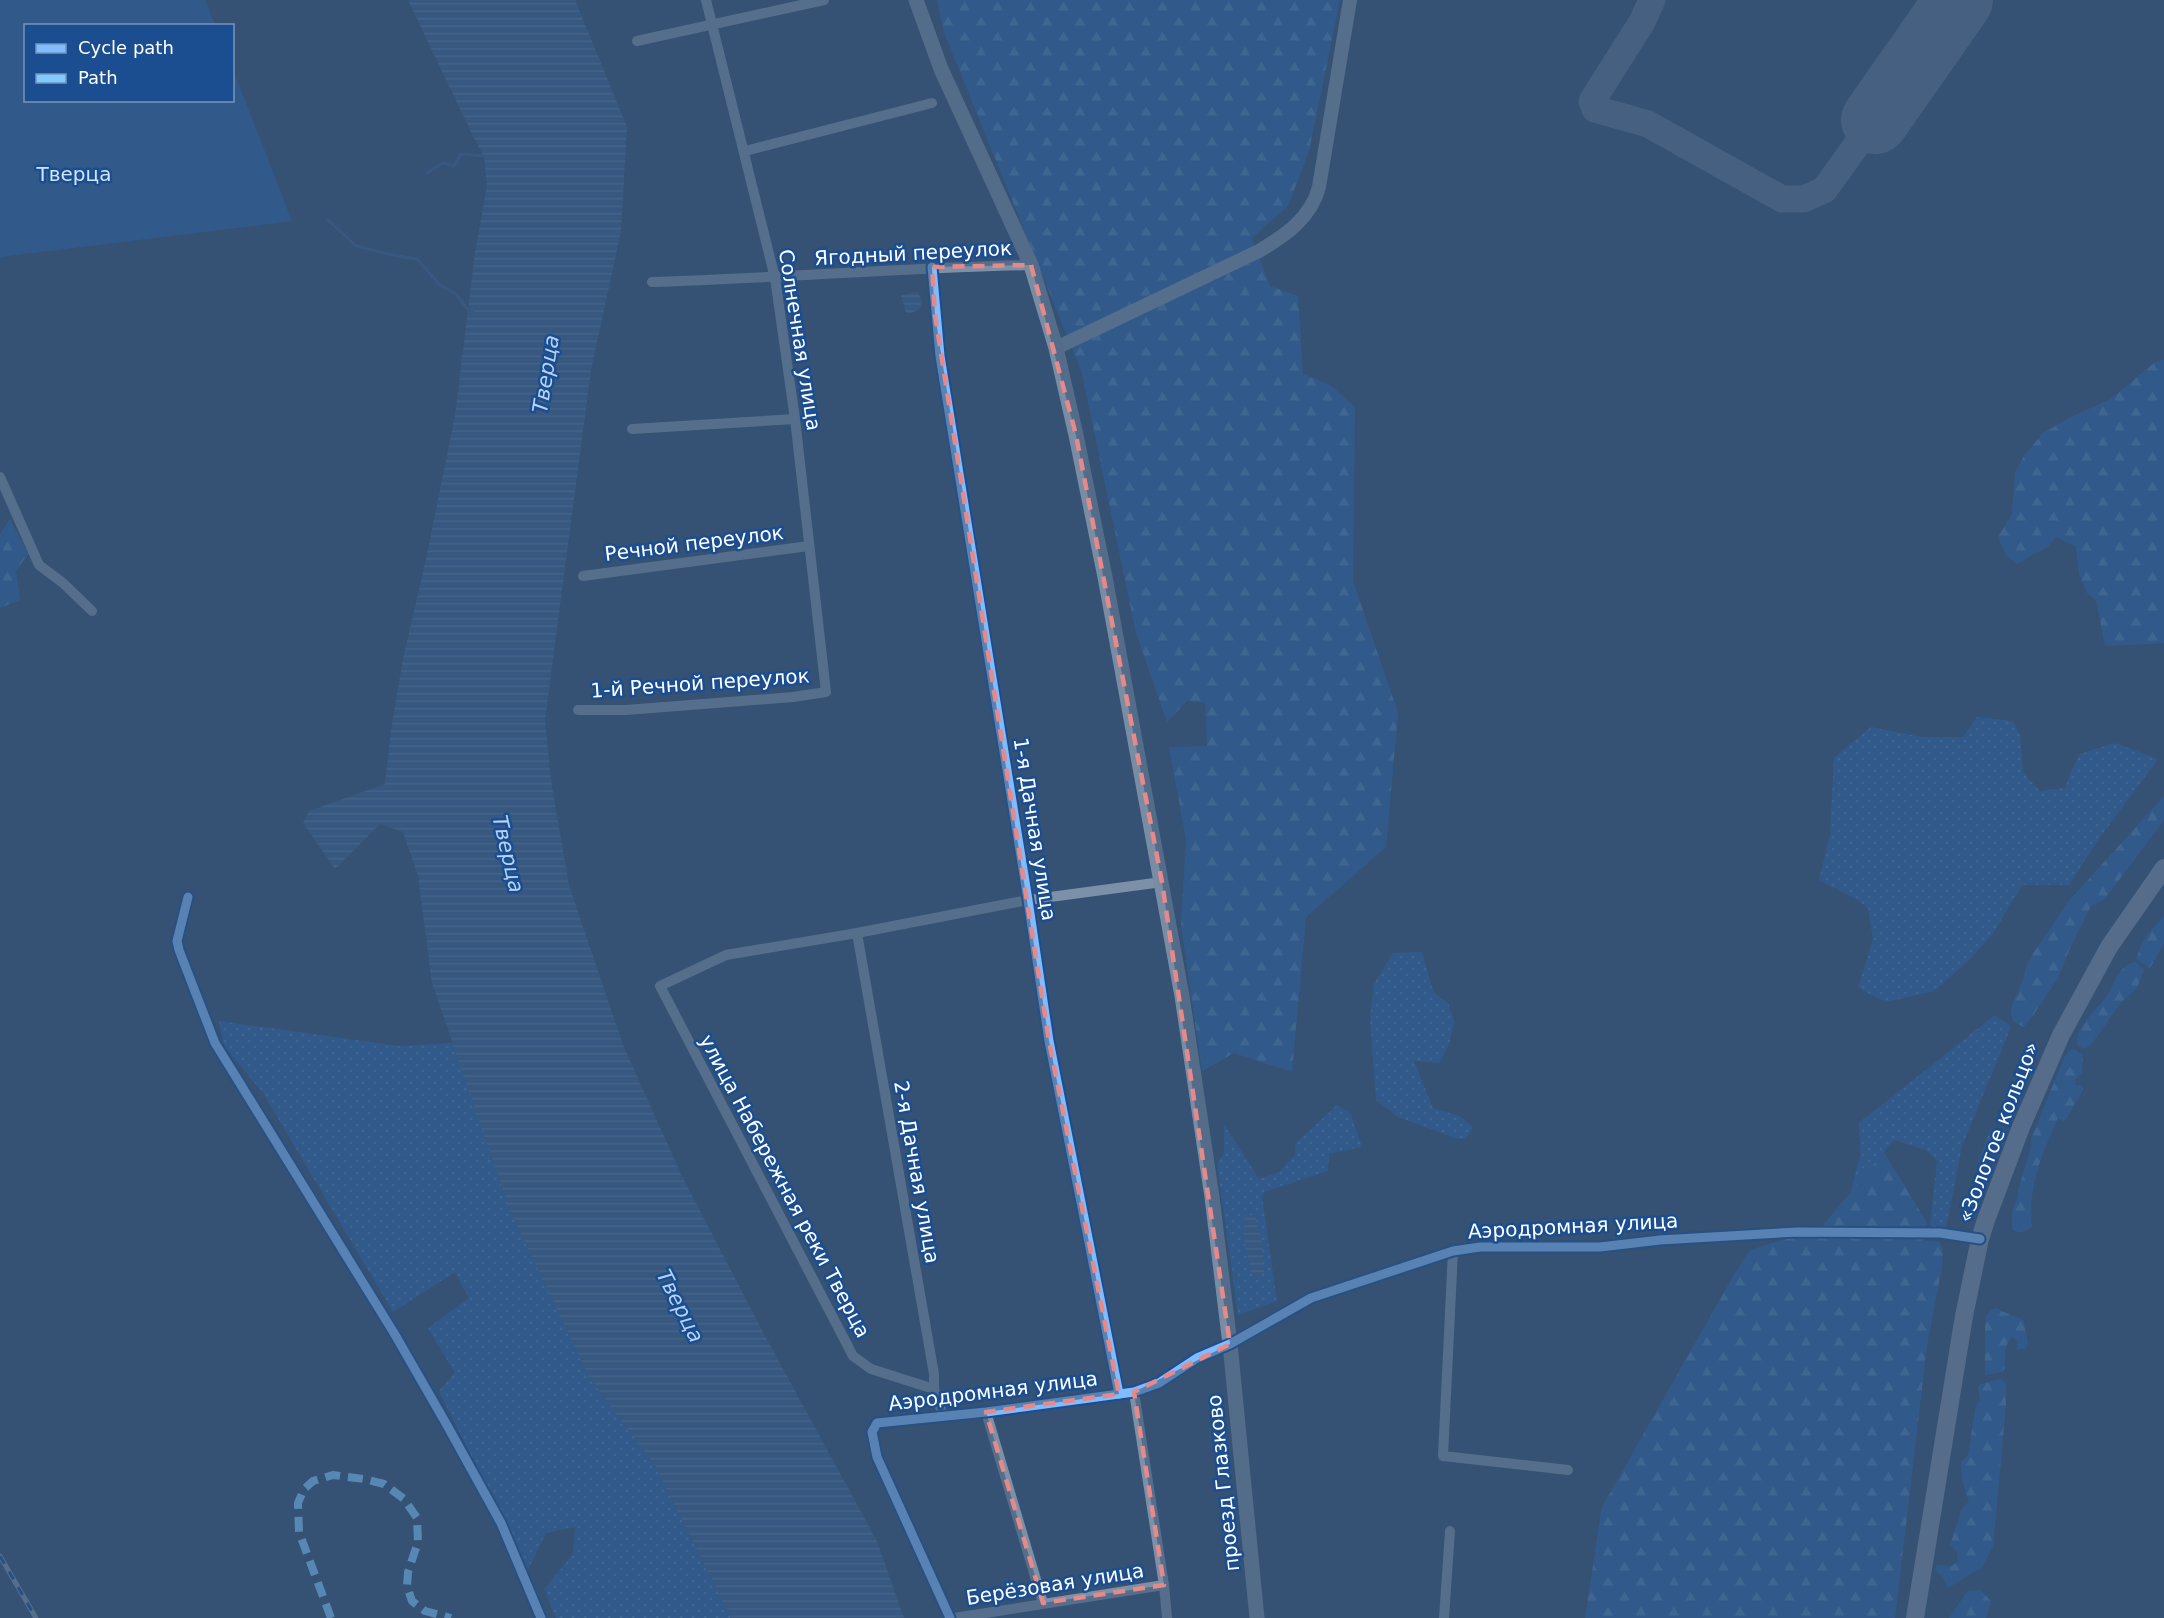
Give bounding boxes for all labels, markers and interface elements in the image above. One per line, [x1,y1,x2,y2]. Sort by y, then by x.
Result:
legend [24,24,234,102]
text: Cycle path [78,37,174,58]
text: Path [78,67,118,88]
park label: Тверца [36,162,111,186]
street label: Ягодный переулок [813,236,1013,270]
street label: Солнечная улица [774,248,826,432]
water label: Тверца [528,333,564,415]
street label: Речной переулок [603,520,785,566]
street label: 1-й Речной переулок [590,663,810,703]
street label: 1-я Дачная улица [1009,736,1061,922]
water label: Тверца [487,813,529,895]
street label: улица Набережная реки Тверца [695,1030,875,1342]
street label: «Золотое кольцо» [1952,1038,2044,1226]
street label: 2-я Дачная улица [889,1079,945,1265]
street label: Аэродромная улица [1467,1209,1679,1243]
water label: Тверца [651,1266,709,1346]
street label: Аэродромная улица [887,1366,1099,1416]
street label: проезд Глазково [1202,1394,1244,1572]
street label: Берёзовая улица [964,1558,1146,1610]

